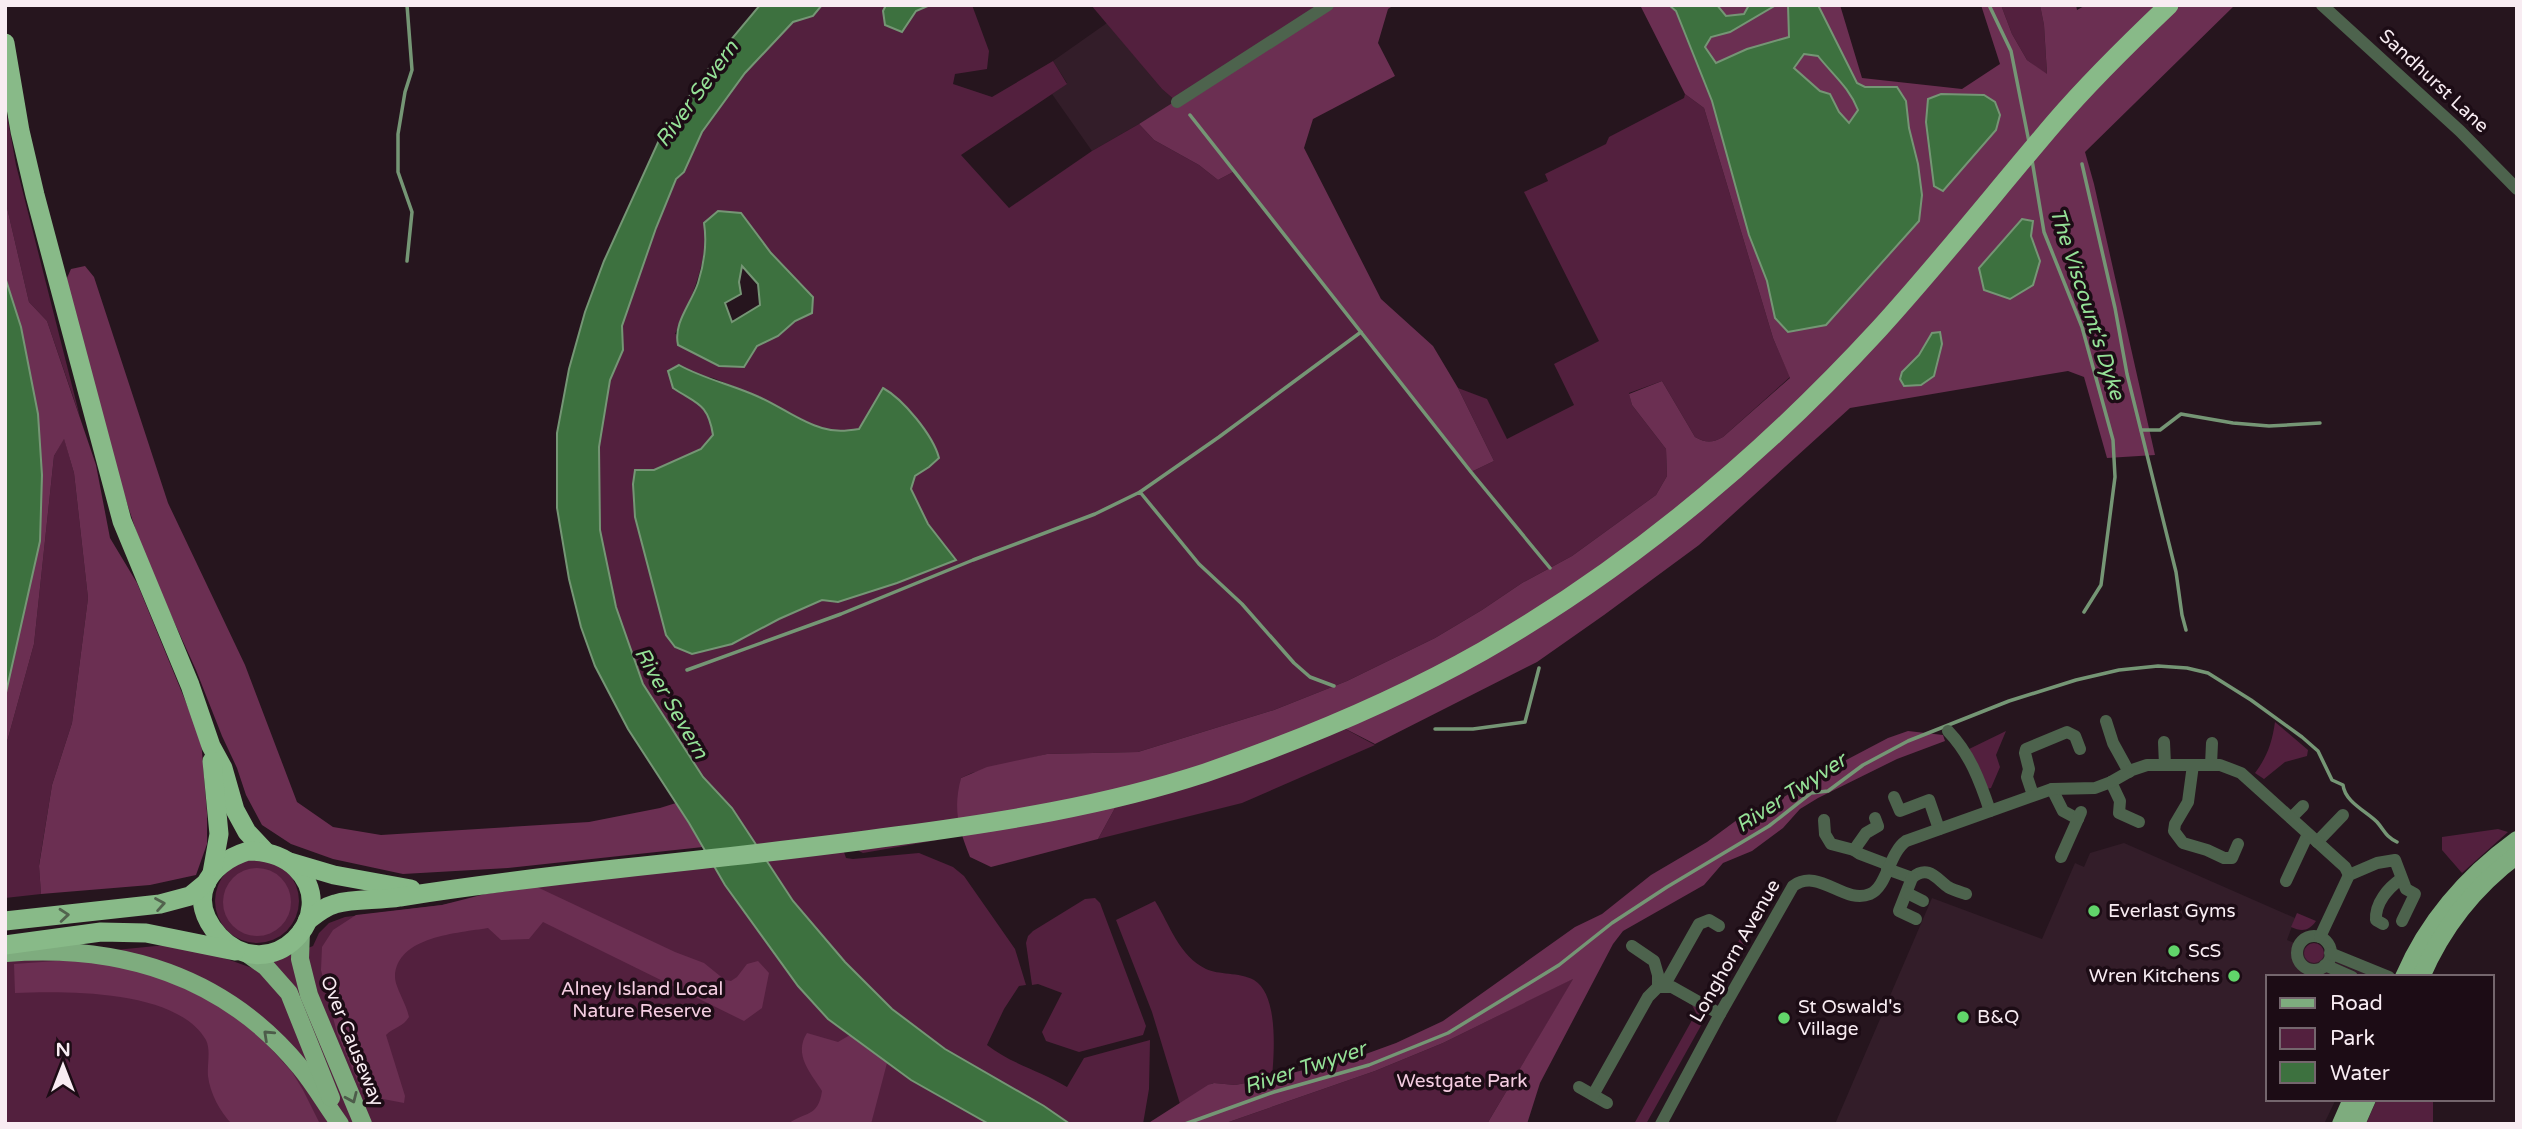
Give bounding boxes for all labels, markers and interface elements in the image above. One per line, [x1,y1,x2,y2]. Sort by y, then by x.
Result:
street label: Sandhurst Lane [2375,25,2493,137]
water label: River Severn [650,35,745,152]
water label: The Viscount's Dyke [2044,205,2130,404]
water label: River Severn [629,643,714,764]
water label: River Twyver [1731,746,1853,838]
street label: Longhorn Avenue [1685,876,1785,1026]
one-way arrow [154,897,166,912]
place label: Everlast Gyms [2108,900,2236,922]
marker: Everlast Gyms [2086,903,2102,919]
one-way arrow [59,908,70,923]
place label: ScS [2188,940,2221,962]
marker: ScS [2166,943,2182,959]
place label: Wren Kitchens [2089,965,2220,987]
marker: Wren Kitchens [2226,968,2242,984]
street label: Over Causeway [316,972,388,1110]
legend [2266,975,2494,1101]
park label: Alney Island Local Nature Reserve [561,978,723,1022]
text: Road [2330,991,2383,1016]
place label: St Oswald's Village [1798,996,1902,1040]
place label: B&Q [1977,1006,2020,1028]
marker: B&Q [1955,1009,1971,1025]
marker: St Oswald's Village [1776,1010,1792,1026]
text: Park [2330,1026,2375,1051]
one-way arrow [264,1030,277,1043]
north arrow [28,1031,98,1101]
water label: River Twyver [1241,1036,1372,1099]
text: N [55,1039,71,1061]
text: Water [2330,1061,2390,1086]
park label: Westgate Park [1396,1070,1528,1092]
one-way arrow [344,1091,358,1104]

